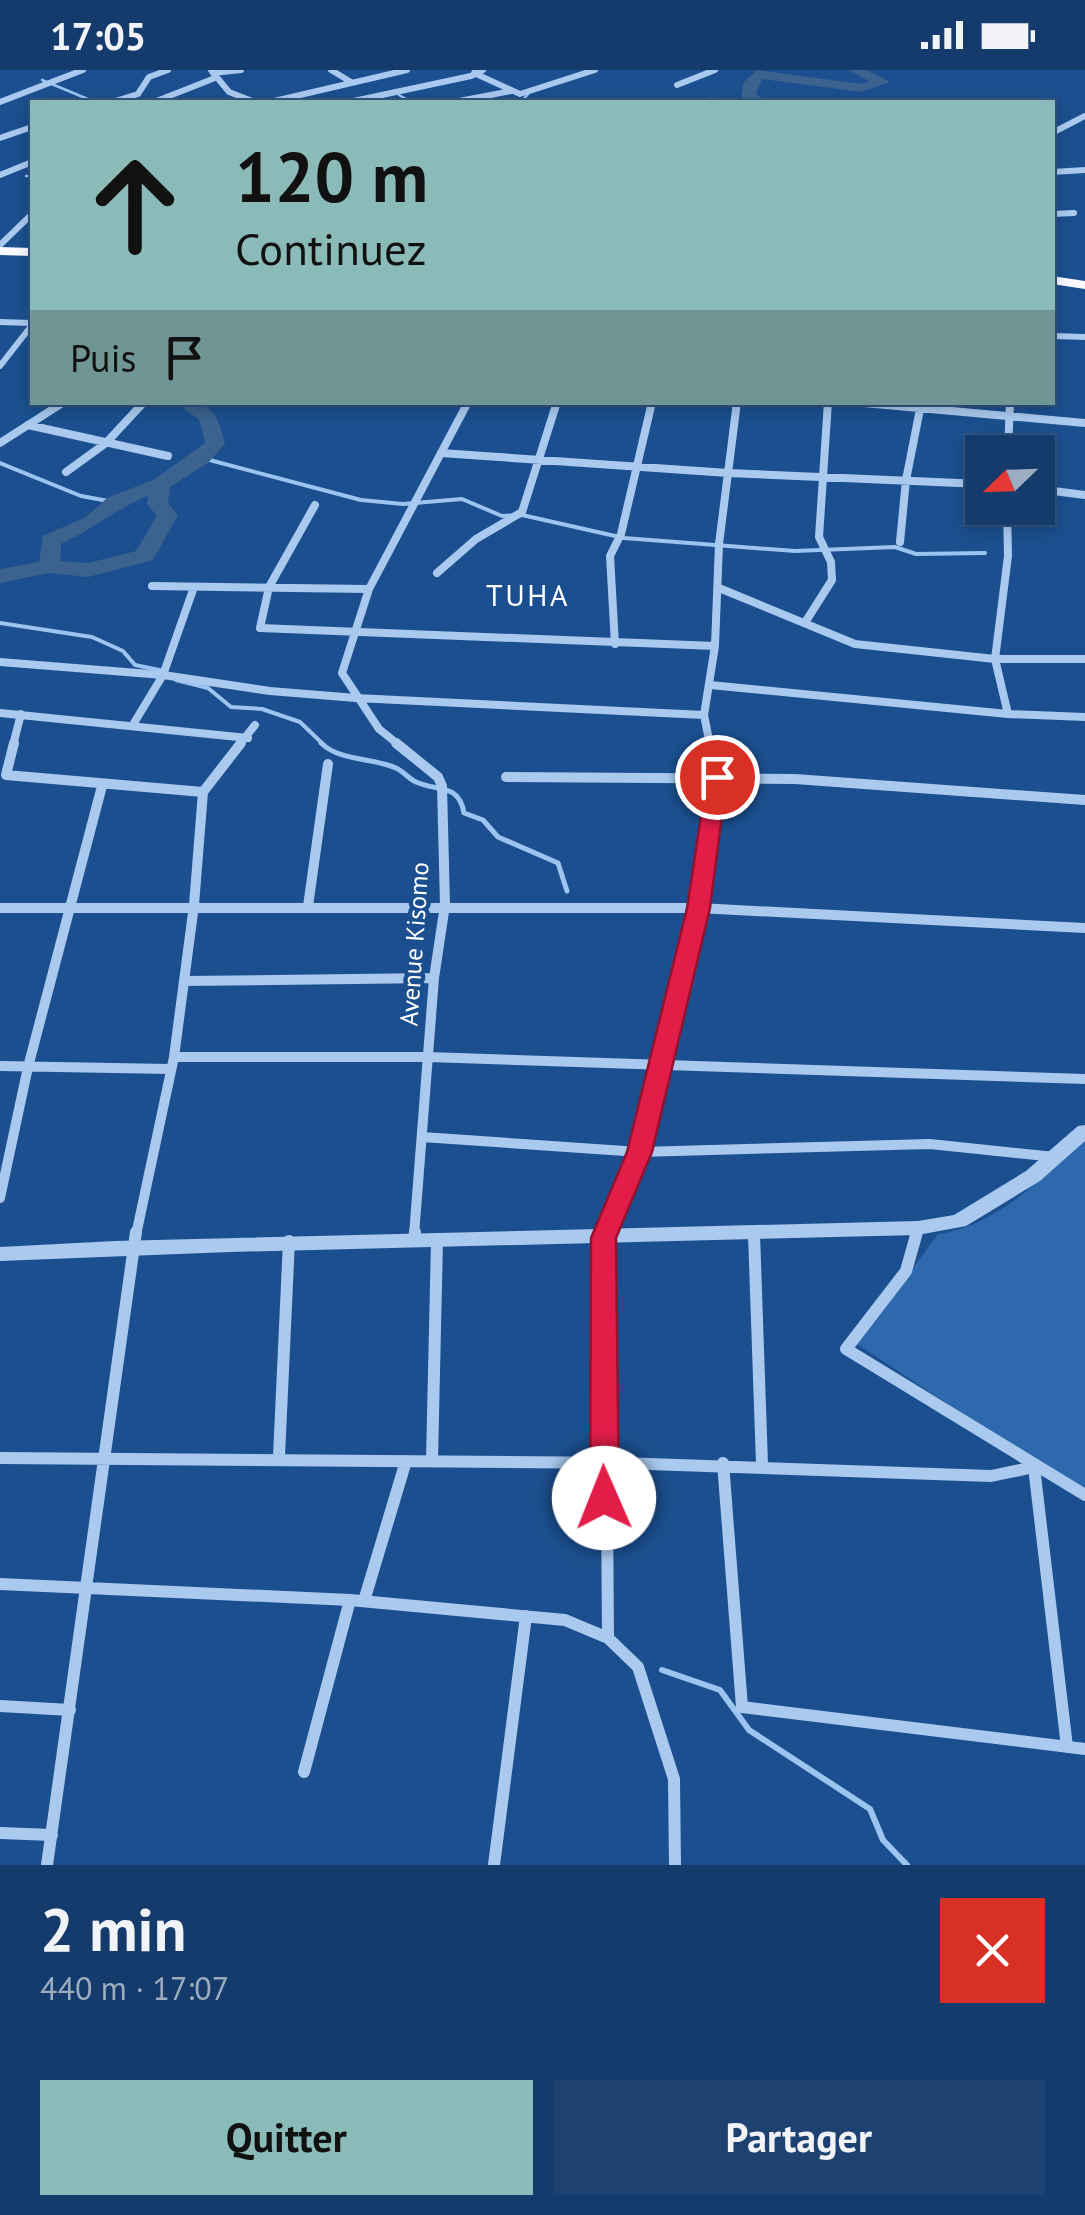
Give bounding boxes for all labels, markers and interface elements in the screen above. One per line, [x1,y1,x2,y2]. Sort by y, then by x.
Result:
text: 17:05 [50,11,146,60]
text: 120 m [235,131,428,221]
icon: ahead [70,140,200,270]
text: Continuez [235,219,427,277]
icon: arrive [157,330,212,385]
text: Puis [70,333,137,382]
north arrow [965,435,1055,525]
map controls [965,435,1055,525]
district label: TUHA [486,575,570,614]
pin [675,735,760,820]
icon: arrive [690,750,745,805]
street label: Avenue Kisomo [392,861,436,1027]
position arrow [552,1446,656,1550]
text: 2 min [40,1890,186,1968]
button: close [940,1898,1045,2003]
text: 440 m · 17:07 [40,1967,229,2009]
button: Quitter [40,2080,533,2195]
button: Partager [553,2080,1045,2195]

